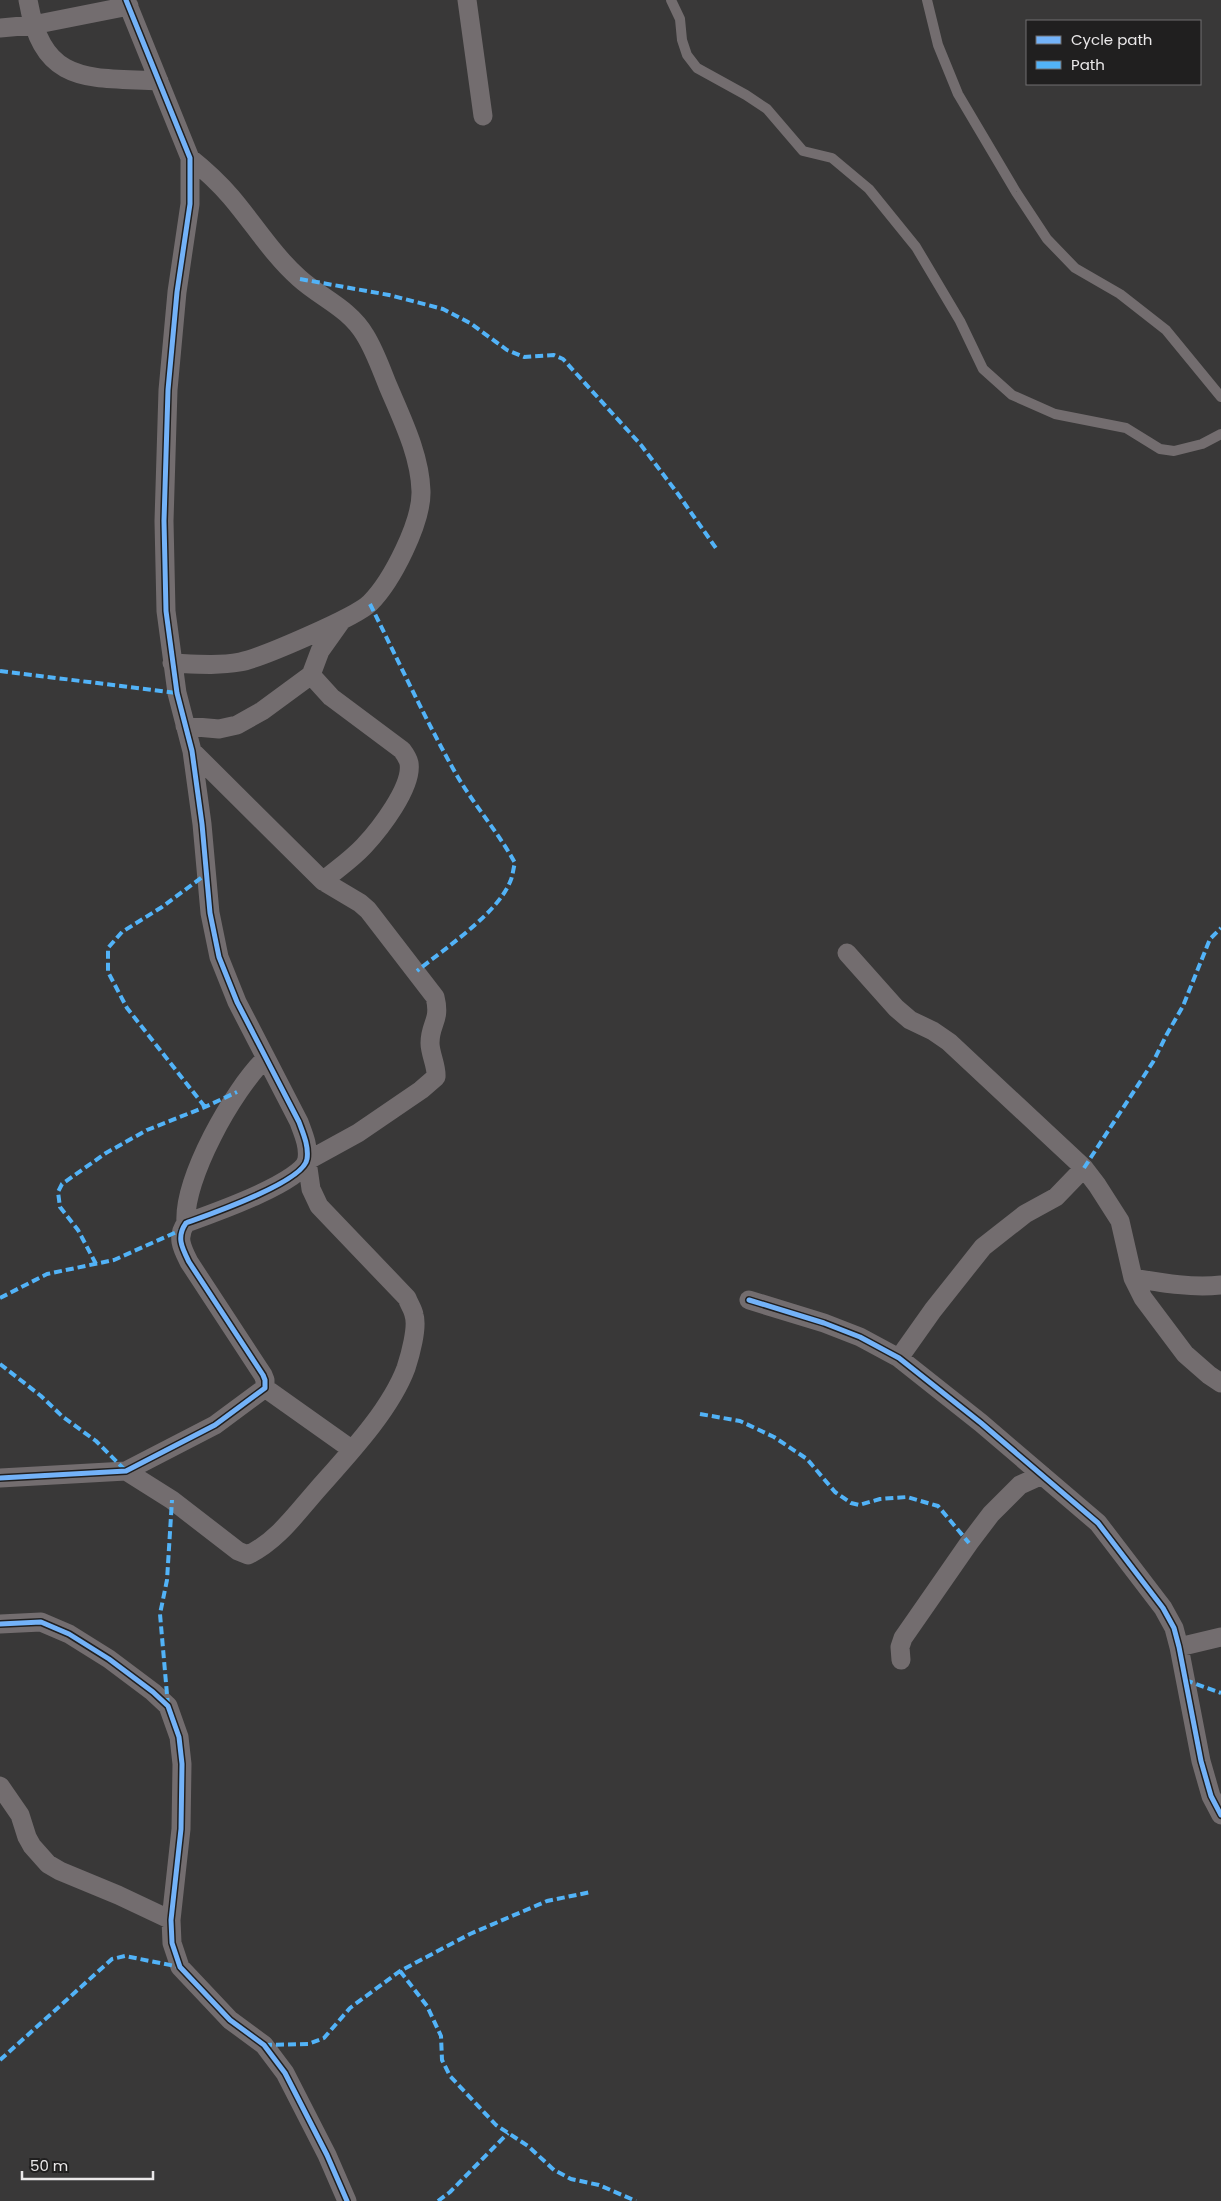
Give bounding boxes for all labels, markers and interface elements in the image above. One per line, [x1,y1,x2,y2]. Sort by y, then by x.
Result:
legend [1026,20,1201,85]
text: Cycle path [1071,29,1152,50]
text: Path [1071,54,1105,75]
scale bar [22,2148,154,2180]
text: 50 m [30,2155,68,2176]

